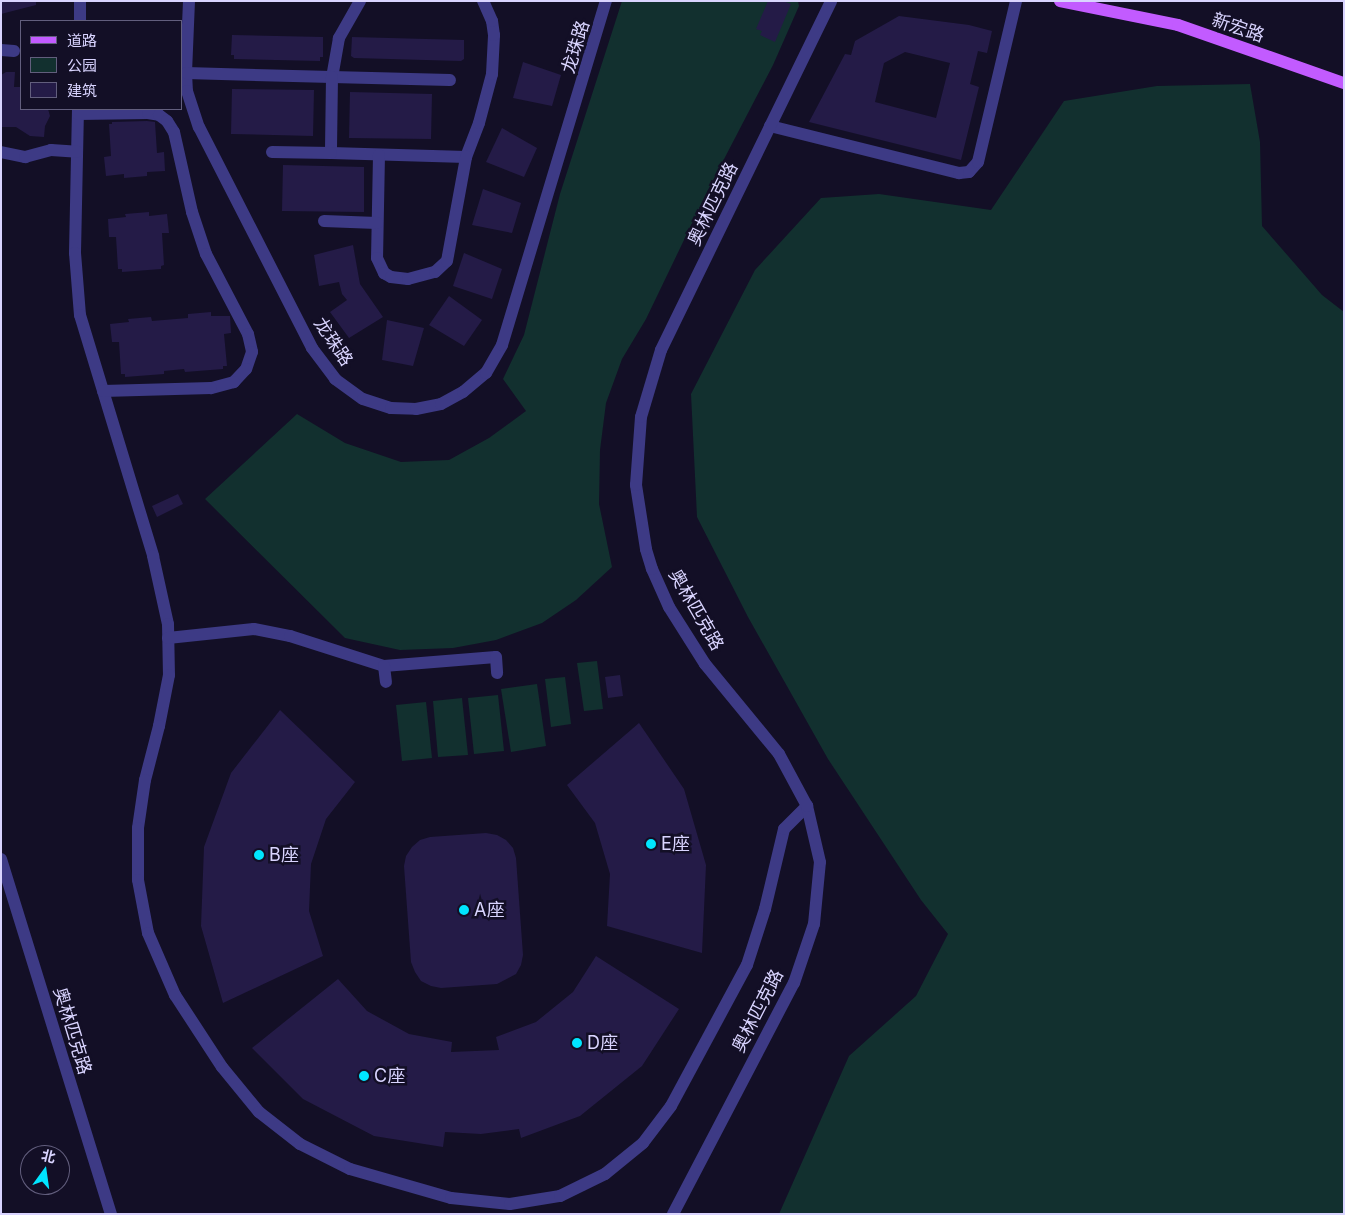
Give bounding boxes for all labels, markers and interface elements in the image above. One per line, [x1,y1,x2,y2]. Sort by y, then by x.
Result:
street label: 新宏路 [1209,9,1267,47]
street label: 龙珠路 [558,18,594,76]
legend [20,20,182,110]
text: 道路 [67,31,97,50]
text: 公园 [67,56,97,75]
text: 建筑 [67,81,97,100]
street label: 奥林匹克路 [684,159,742,249]
street label: 龙珠路 [309,314,357,370]
street label: 奥林匹克路 [664,566,728,654]
place label: E座 [661,833,690,855]
marker: E座 [645,838,657,850]
place label: B座 [269,844,299,866]
marker: B座 [253,849,265,861]
place label: A座 [474,899,504,921]
marker: A座 [458,904,470,916]
street label: 奥林匹克路 [728,966,788,1056]
street label: 奥林匹克路 [49,985,95,1077]
place label: D座 [587,1032,618,1054]
marker: D座 [571,1037,583,1049]
place label: C座 [374,1065,405,1087]
marker: C座 [358,1070,370,1082]
north arrow [20,1145,70,1195]
text: 北 [40,1146,57,1166]

